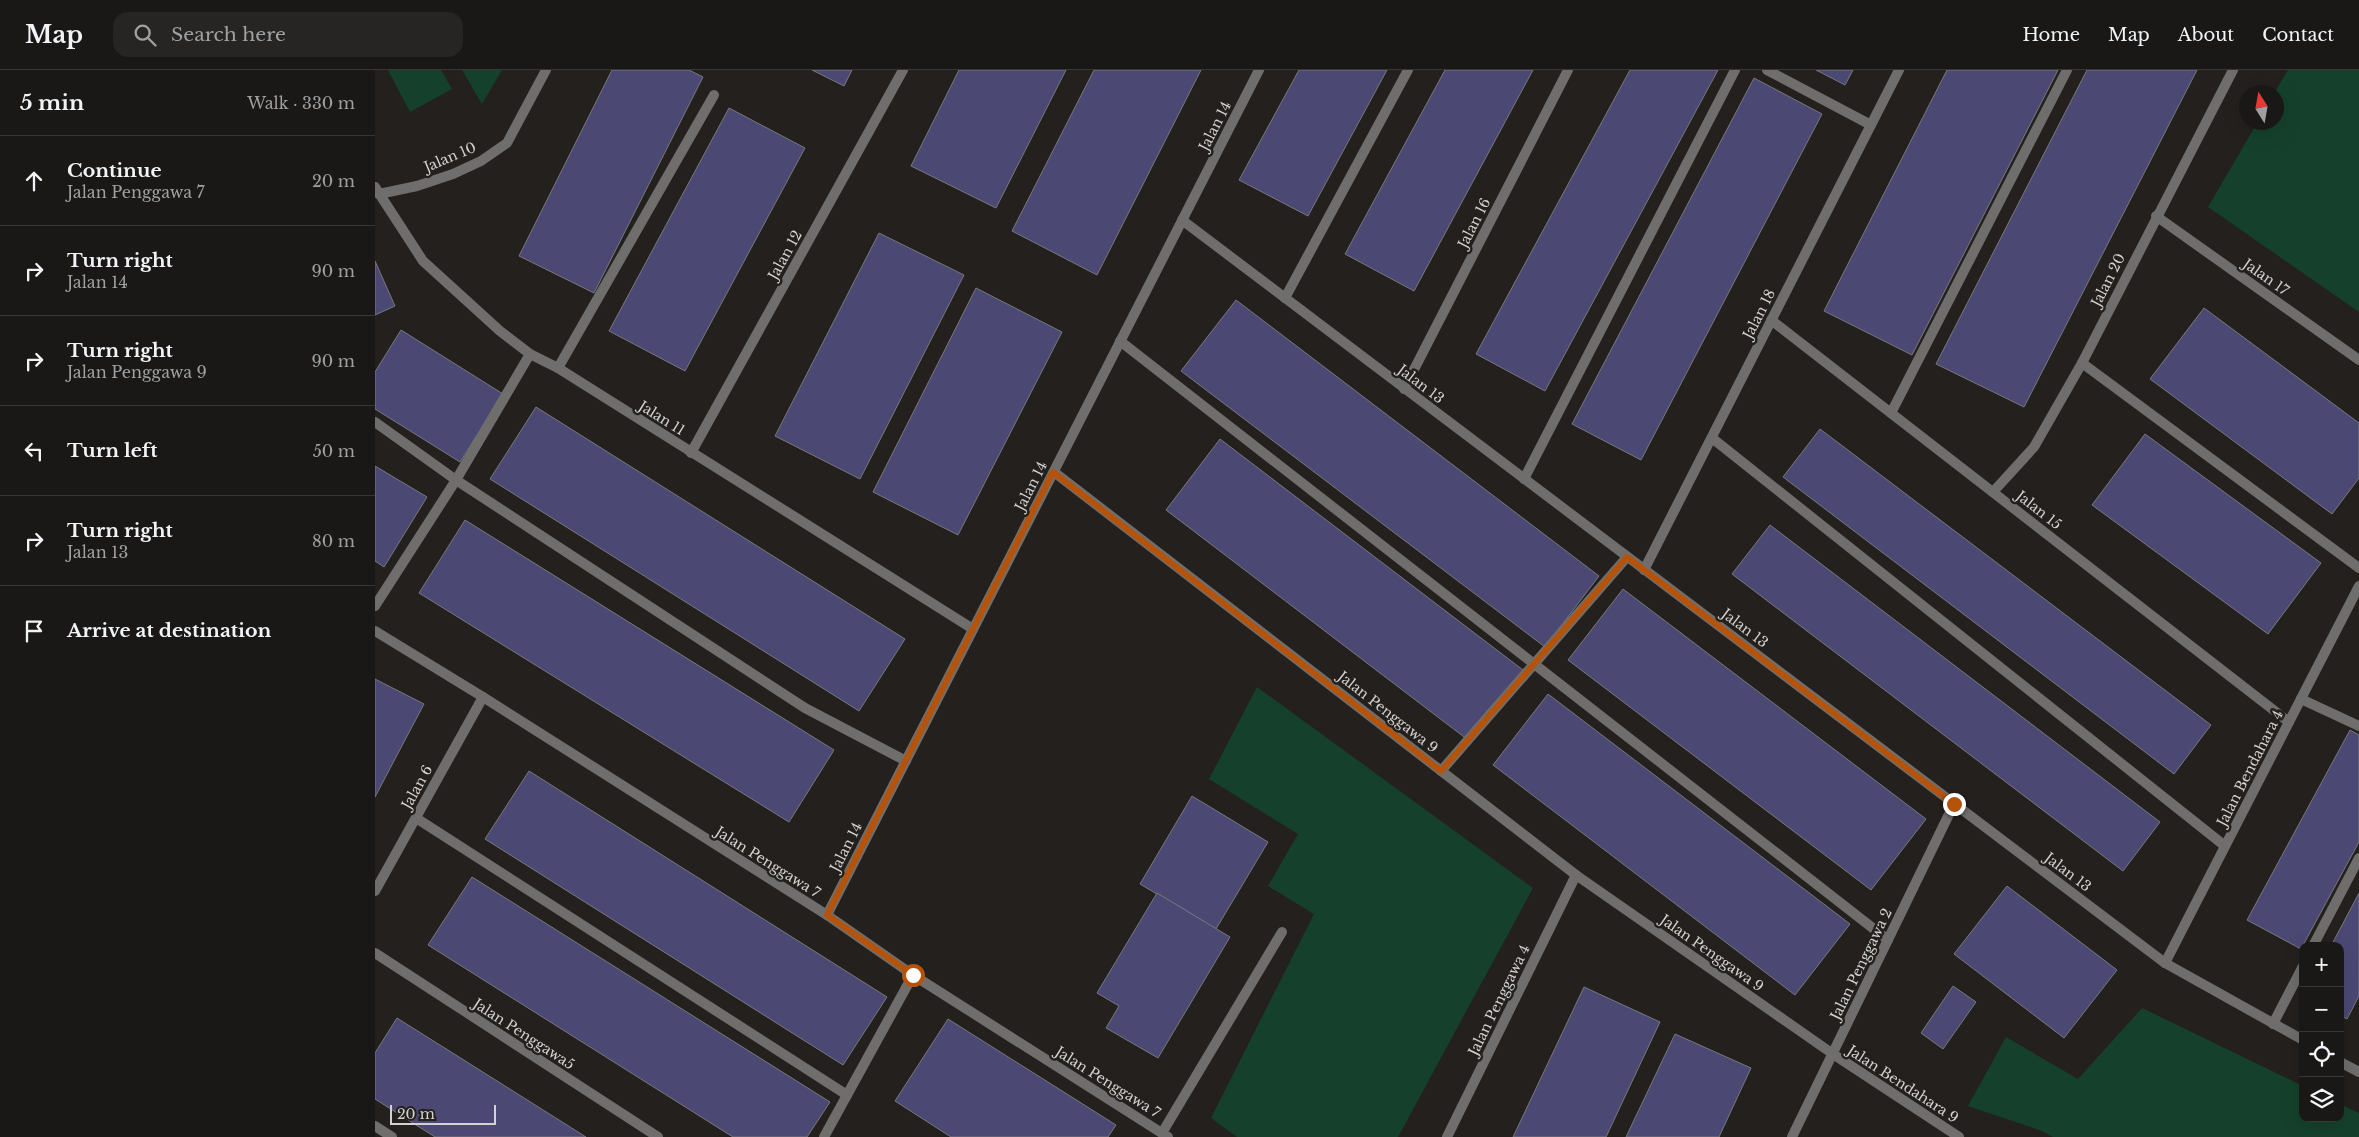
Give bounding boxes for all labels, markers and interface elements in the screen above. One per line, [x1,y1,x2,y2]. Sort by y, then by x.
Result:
search box [113,12,463,57]
text: Map [25,20,83,49]
icon: search [131,21,159,49]
text: Search here [171,23,286,46]
text: Home [2022,24,2080,46]
text: Map [2108,24,2150,46]
text: About [2178,24,2234,46]
text: Contact [2262,24,2334,46]
north arrow [2239,85,2284,130]
text: 5 min [20,90,84,116]
text: Walk · 330 m [247,93,355,113]
street label: Jalan 14 [1194,98,1235,156]
street label: Jalan 10 [419,138,479,177]
text: Continue [67,159,162,182]
icon: ahead [20,167,48,195]
text: 20 m [312,171,355,191]
text: Jalan Penggawa 7 [67,182,205,202]
street label: Jalan 16 [1453,195,1494,253]
street label: Jalan 12 [763,227,806,285]
text: Turn right [67,249,173,272]
street label: Jalan 20 [2086,250,2129,311]
street label: Jalan 17 [2238,254,2293,300]
icon: right [20,257,48,285]
text: 90 m [312,261,355,281]
text: Jalan 14 [67,272,128,292]
street label: Jalan 18 [1738,286,1779,344]
text: Turn right [67,339,173,362]
icon: right [20,347,48,375]
text: 90 m [312,351,355,371]
street label: Jalan 13 [1393,359,1448,407]
text: Jalan Penggawa 9 [67,362,207,382]
street label: Jalan 11 [634,396,689,439]
icon: left [20,437,48,465]
text: Turn left [67,439,158,462]
text: 50 m [313,441,355,461]
street label: Jalan 14 [1010,458,1051,516]
street label: Jalan 15 [2011,485,2065,533]
text: Turn right [67,519,173,542]
icon: right [20,527,48,555]
text: 80 m [312,531,355,551]
text: Jalan 13 [67,542,128,562]
street label: Jalan 13 [1717,603,1772,651]
icon: arrive [20,617,48,645]
text: Arrive at destination [67,619,271,642]
street label: Jalan Penggawa 9 [1333,666,1442,757]
street label: Jalan Bendahara 4 [2212,707,2287,831]
street label: Jalan 6 [397,762,436,814]
route end [1943,793,1966,816]
street label: Jalan 14 [825,819,866,877]
street label: Jalan Penggawa 7 [711,821,825,902]
street label: Jalan 13 [2040,847,2095,895]
street label: Jalan Penggawa 2 [1825,905,1896,1025]
street label: Jalan Penggawa 9 [1655,909,1767,995]
street label: Jalan Penggawa 4 [1463,941,1534,1060]
map controls [2299,942,2344,1122]
button: + [2299,942,2344,987]
route start [902,964,925,987]
button: − [2299,987,2344,1032]
street label: Jalan Penggawa5 [468,993,578,1074]
button: locate [2299,1032,2344,1077]
street label: Jalan Bendahara 9 [1842,1040,1962,1127]
street label: Jalan Penggawa 7 [1051,1041,1165,1122]
button: layers [2299,1077,2344,1122]
scale bar [390,1102,496,1125]
text: 20 m [397,1105,435,1123]

